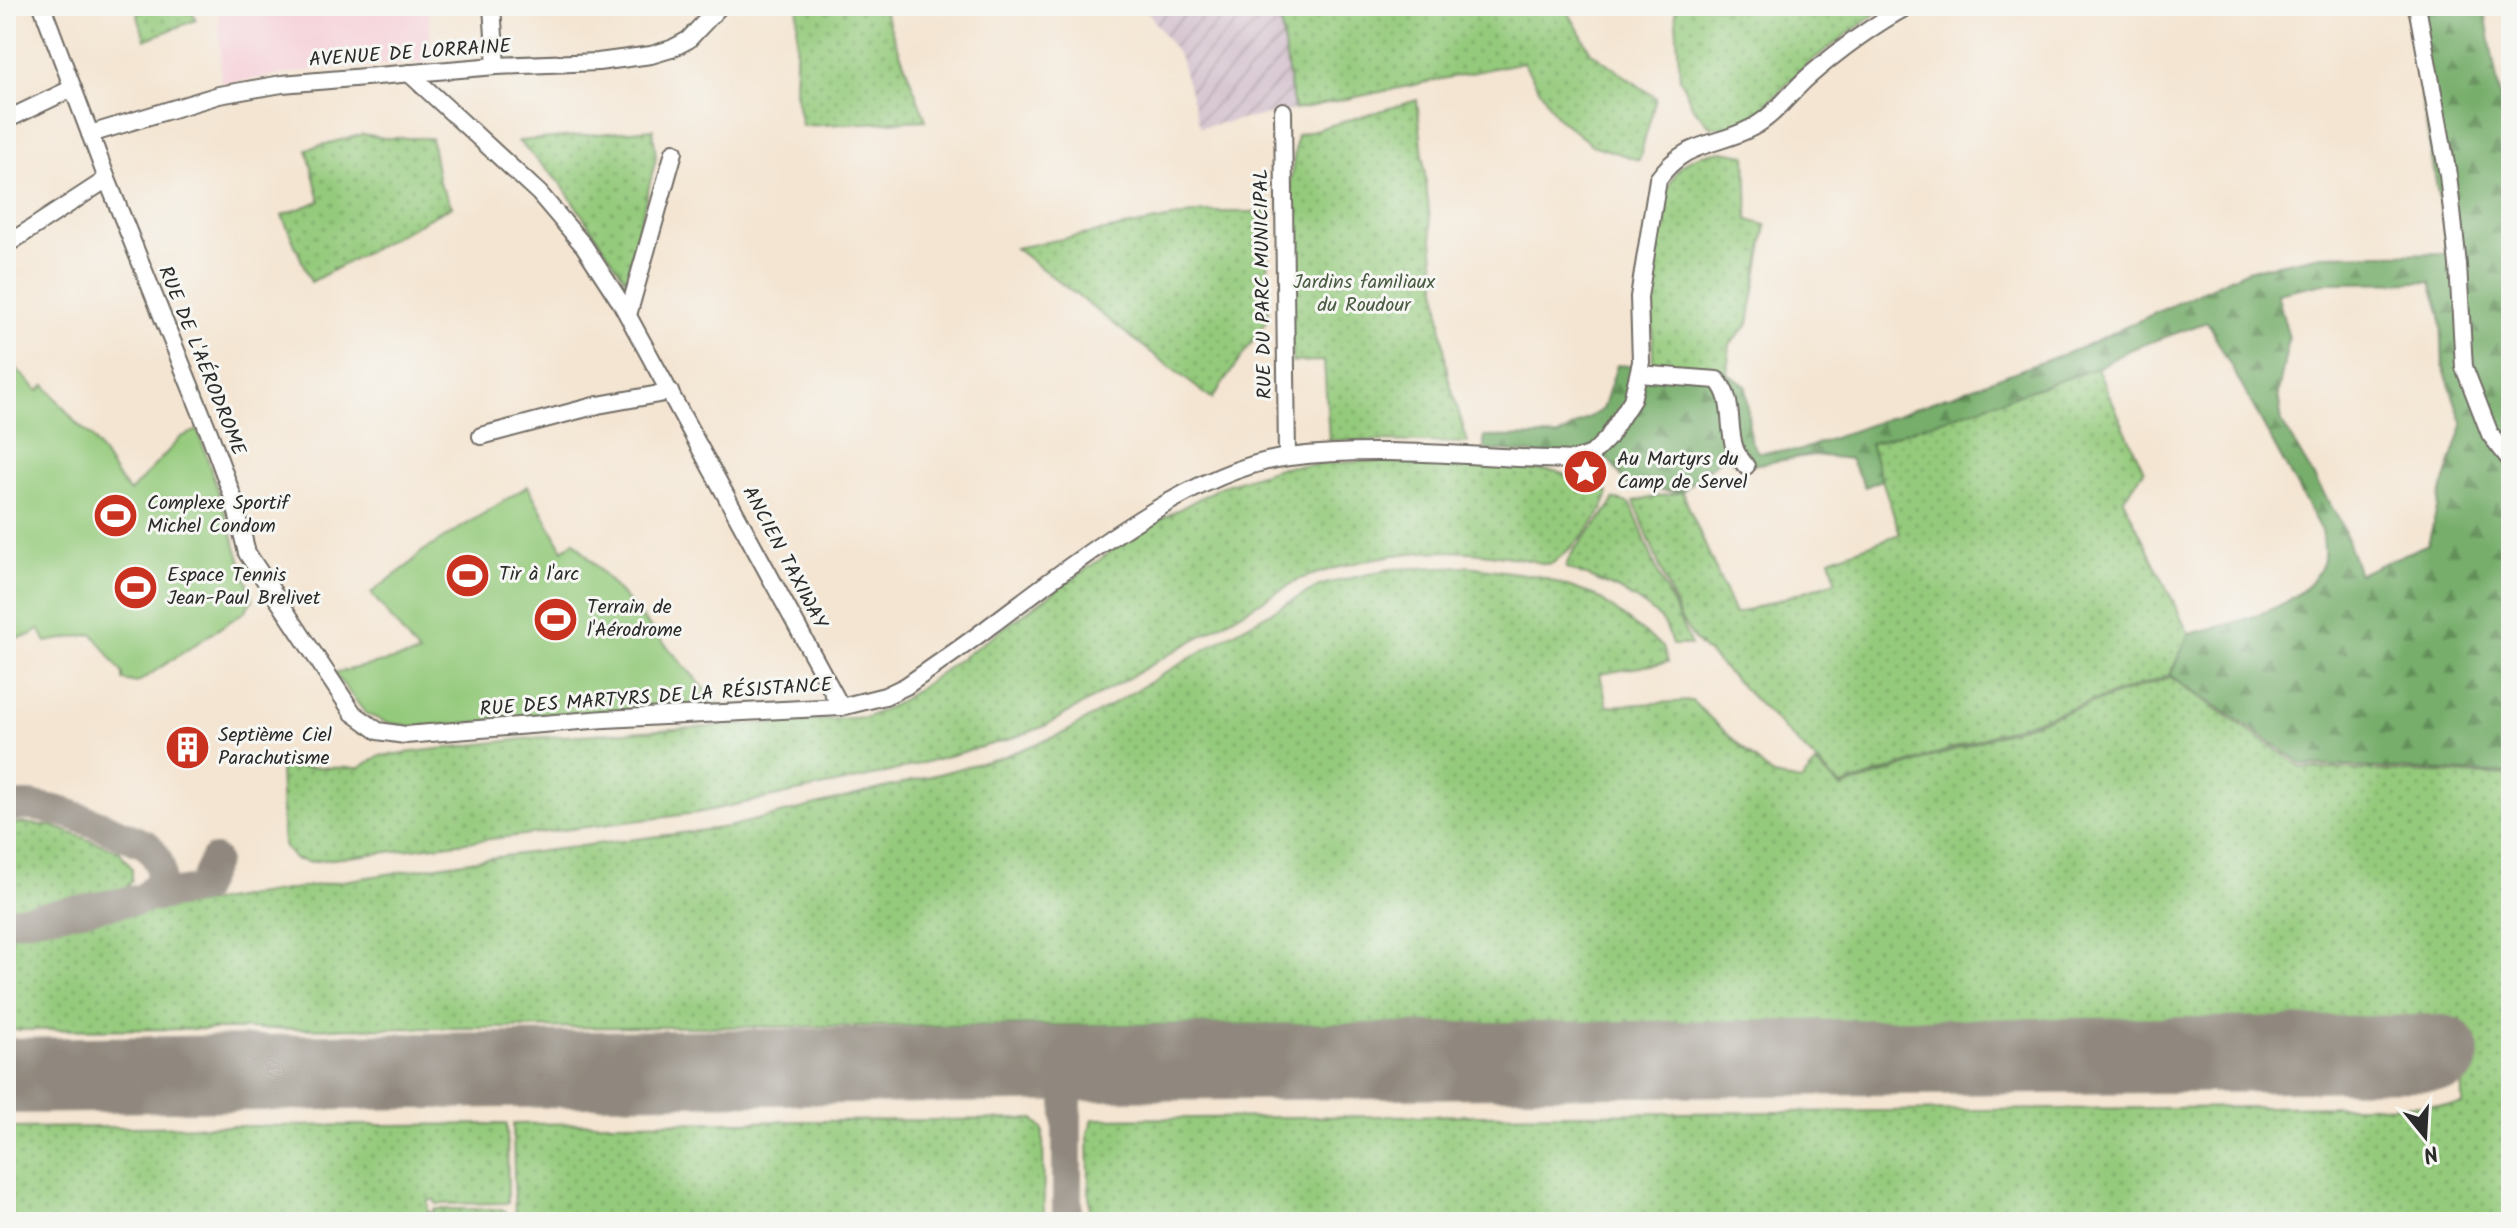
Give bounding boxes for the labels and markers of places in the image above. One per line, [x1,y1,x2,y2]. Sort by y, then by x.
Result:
place label: Au Martyrs du Camp de Servel [1617,444,1748,499]
place icon: Au Martyrs du Camp de Servel [1562,448,1610,496]
place label: Complexe Sportif Michel Condom [147,488,291,543]
sports icon: Complexe Sportif Michel Condom [92,492,140,540]
sports icon: Tir à l'arc [444,551,492,599]
place label: Tir à l'arc [499,559,579,591]
place label: Espace Tennis Jean-Paul Brelivet [167,560,321,615]
sports icon: Espace Tennis Jean-Paul Brelivet [112,564,160,612]
place label: Terrain de l'Aérodrome [587,592,682,647]
sports icon: Terrain de l'Aérodrome [532,596,580,644]
place label: Septième Ciel Parachutisme [218,720,332,775]
building icon: Septième Ciel Parachutisme [163,723,211,771]

